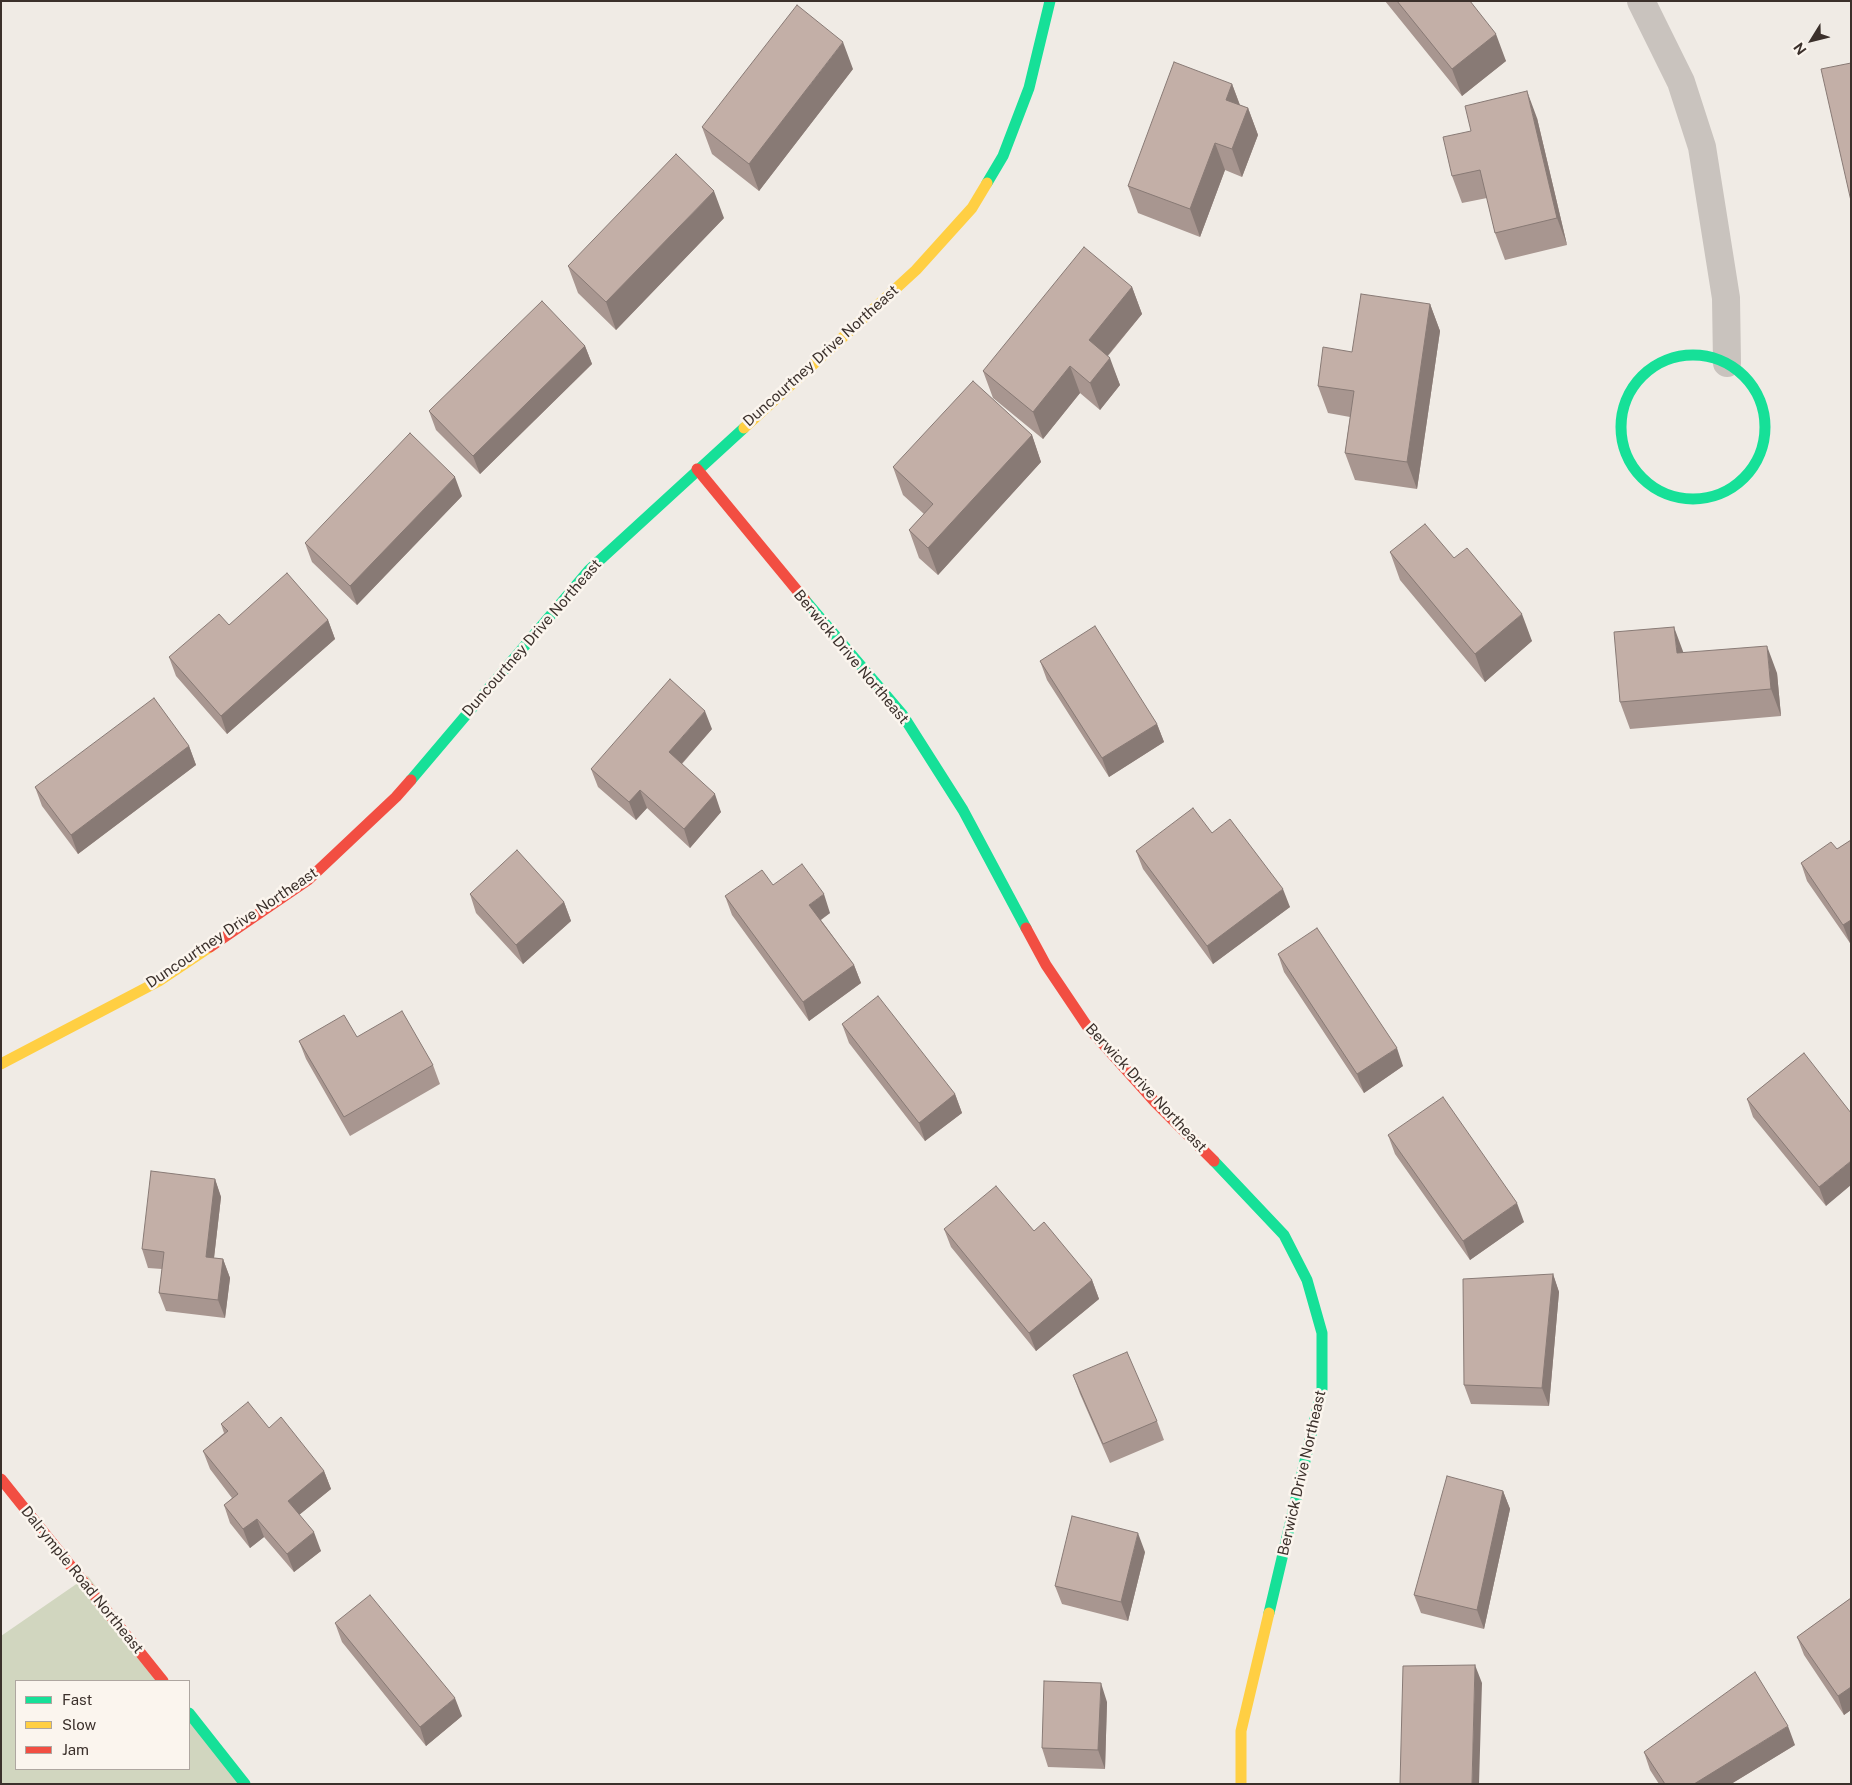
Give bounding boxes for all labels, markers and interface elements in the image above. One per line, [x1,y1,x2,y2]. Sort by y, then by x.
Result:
north arrow [1787,15,1837,65]
text: N [1790,40,1810,58]
street label: Duncourtney Drive Northeast [740,282,902,430]
street label: Duncourtney Drive Northeast [459,556,605,720]
street label: Berwick Drive Northeast [790,586,912,728]
street label: Duncourtney Drive Northeast [143,864,321,992]
street label: Berwick Drive Northeast [1082,1020,1210,1156]
street label: Berwick Drive Northeast [1274,1388,1330,1558]
street label: Dalrymple Road Northeast [17,1503,147,1657]
legend [15,1680,190,1770]
text: Fast [62,1691,92,1708]
text: Slow [62,1716,96,1733]
text: Jam [62,1741,89,1758]

